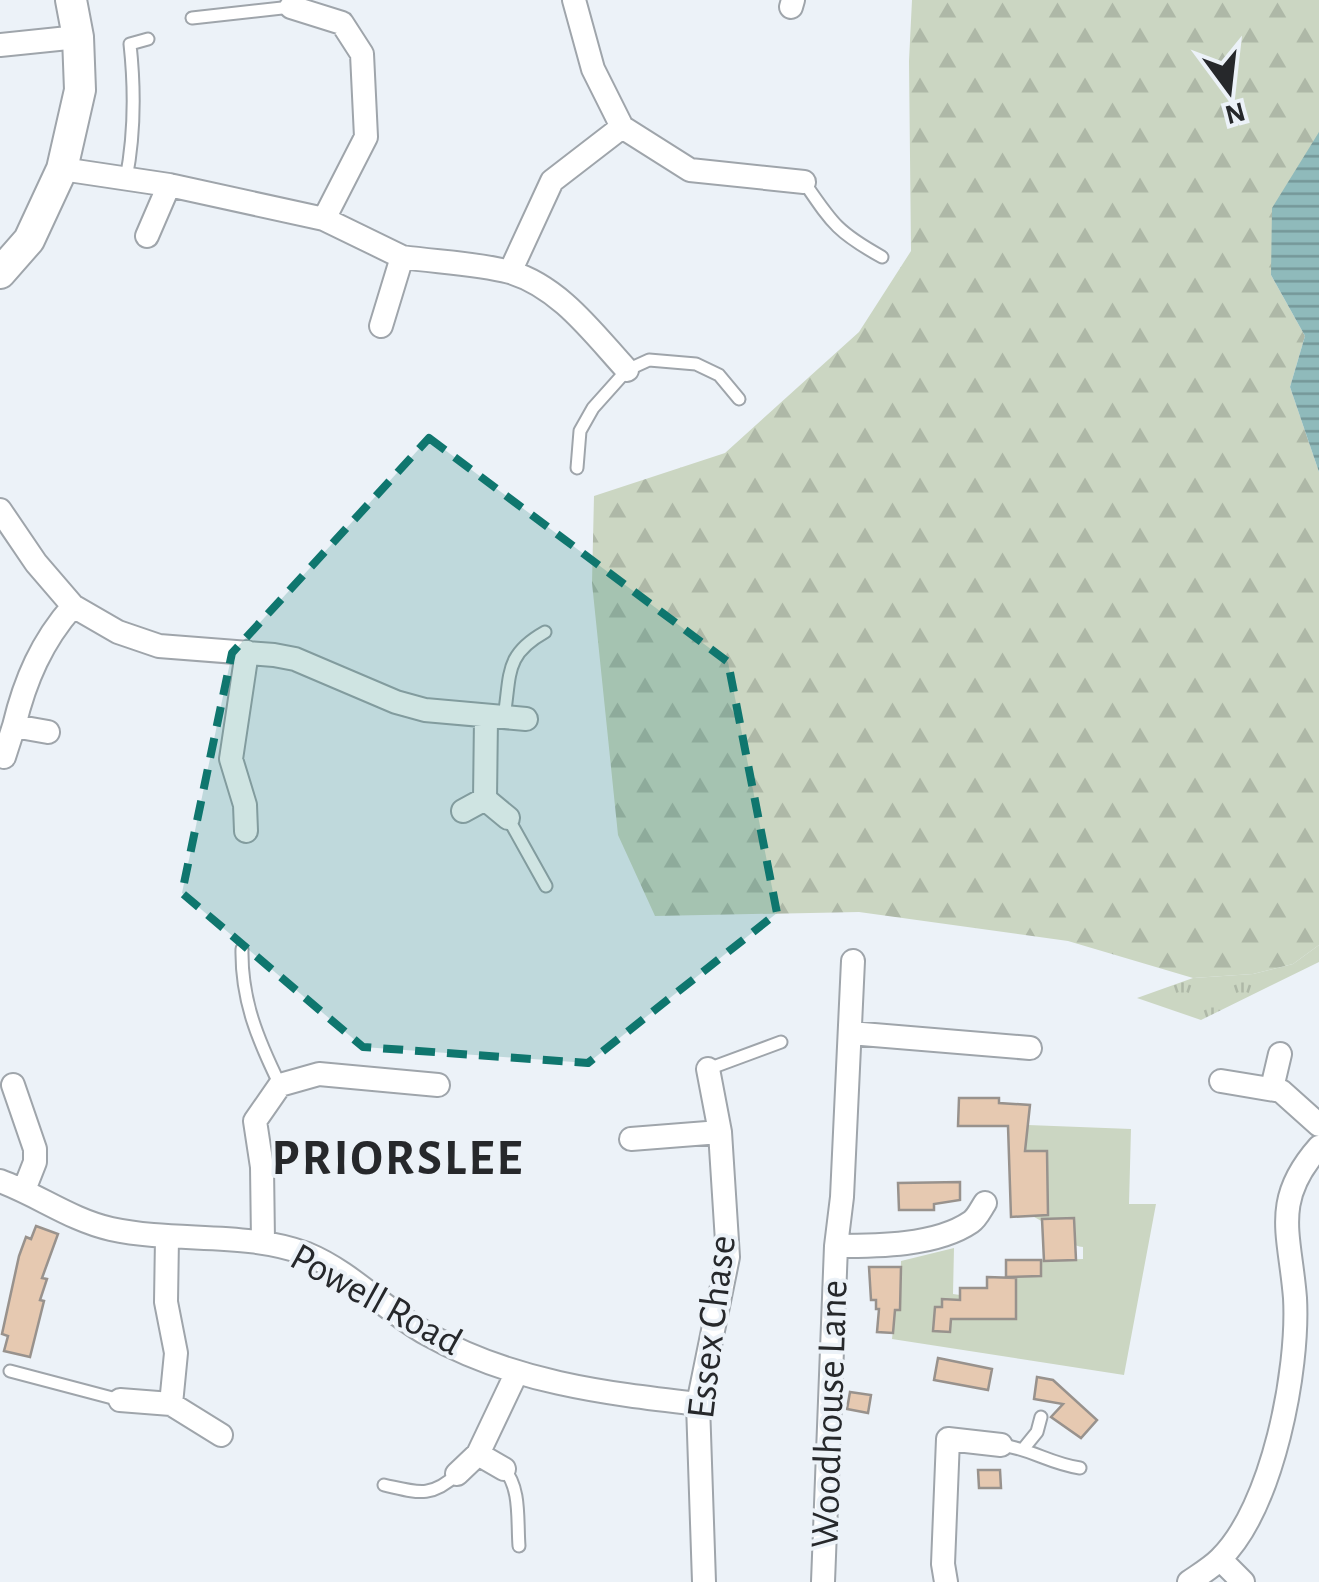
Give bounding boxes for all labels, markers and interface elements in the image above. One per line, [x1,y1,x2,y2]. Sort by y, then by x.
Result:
north arrow [1179,40,1279,140]
text: N [1222,96,1248,128]
district label: PRIORSLEE [272,1134,524,1184]
street label: Essex Chase [681,1233,743,1421]
street label: Powell Road [284,1237,468,1363]
street label: Woodhouse Lane [805,1279,855,1549]

